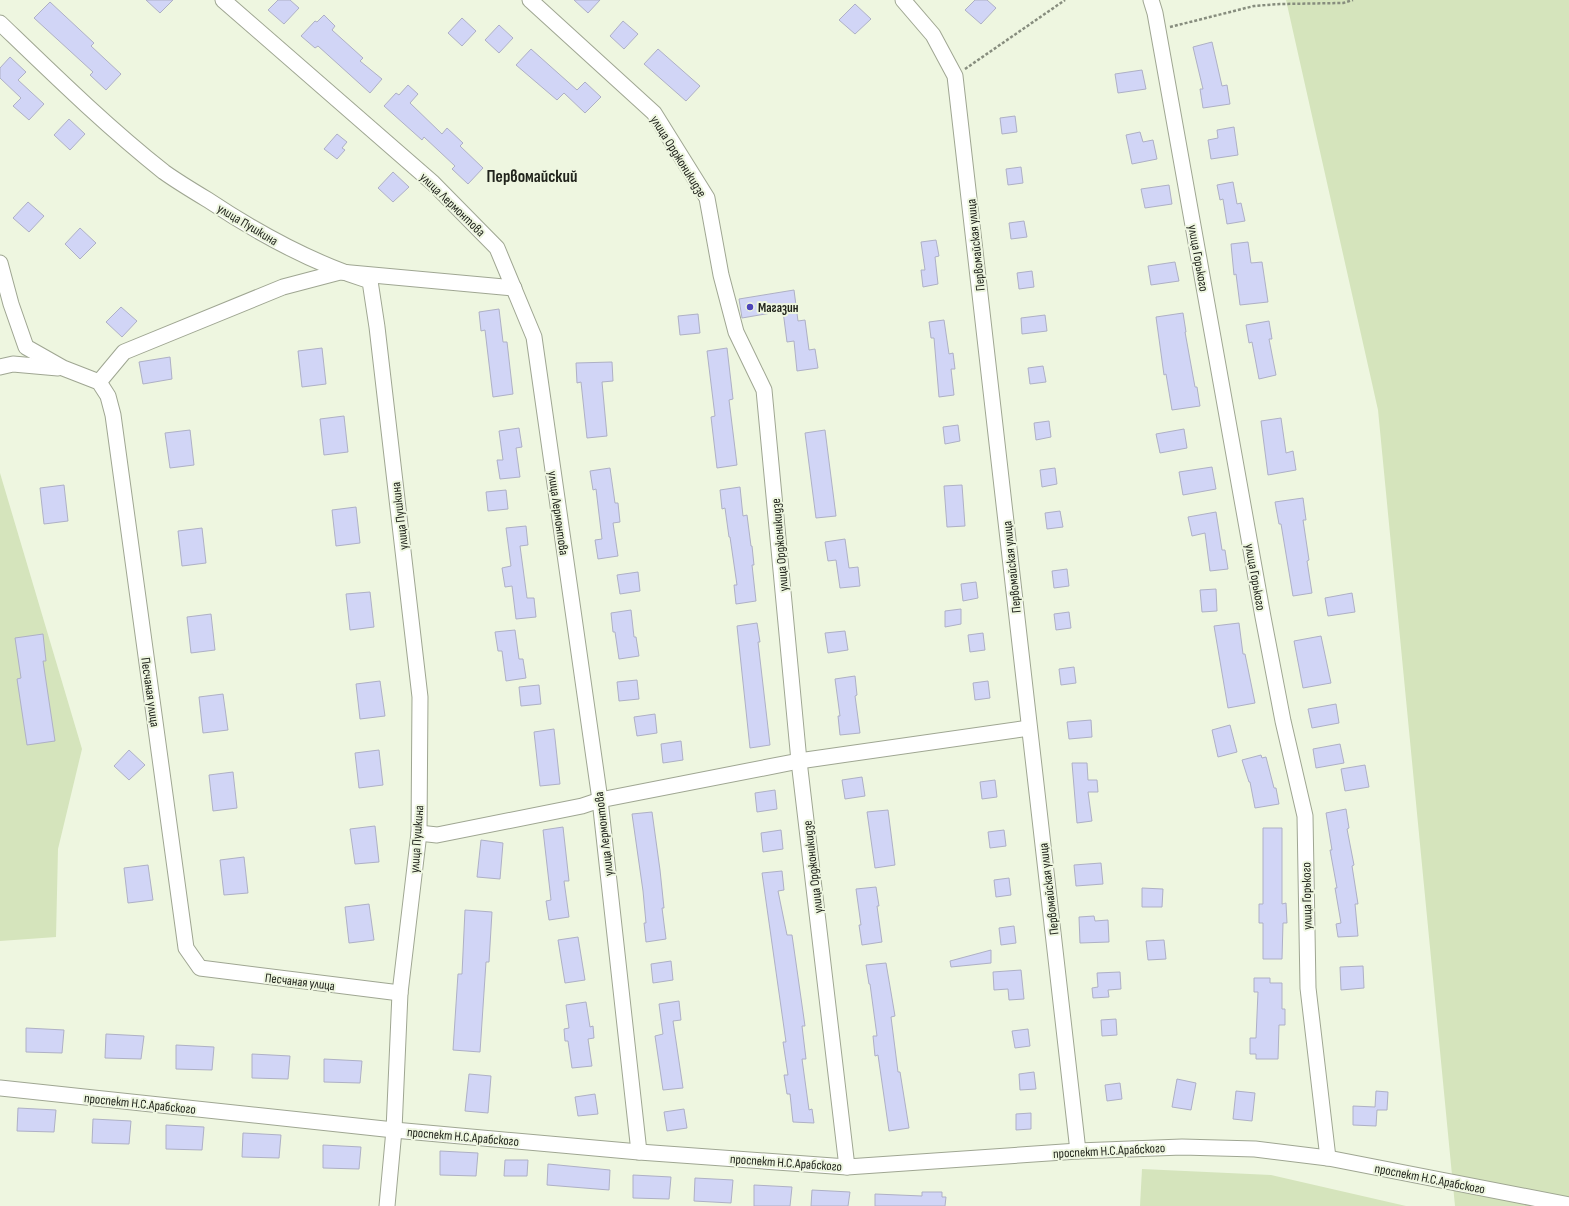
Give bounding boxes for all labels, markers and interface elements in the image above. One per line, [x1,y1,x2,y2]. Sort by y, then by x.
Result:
street label: улица Орджоникидзе [647,113,710,200]
district label: Первомайский [487,167,577,187]
street label: улица Лермонтова [416,169,488,240]
street label: Первомайская улица [963,198,989,292]
street label: улица Пушкина [214,200,281,249]
street label: улица Горького [1184,224,1212,293]
place label: Магазин [758,300,799,316]
marker: Магазин [745,302,755,312]
street label: улица Лермонтова [544,470,572,556]
street label: улица Пушкина [388,481,412,551]
street label: улица Орджоникидзе [768,498,792,592]
street label: Первомайская улица [999,520,1025,614]
street label: улица Горького [1241,543,1269,612]
street label: Песчаная улица [137,656,163,728]
street label: улица Лермонтова [591,791,617,877]
street label: улица Пушкина [407,805,427,874]
street label: улица Орджоникидзе [799,820,827,914]
street label: Первомайская улица [1035,842,1063,936]
street label: улица Горького [1298,862,1316,930]
street label: Песчаная улица [264,970,336,994]
street label: проспект Н.С.Арабского [83,1090,197,1118]
street label: проспект Н.С.Арабского [406,1124,520,1150]
street label: проспект Н.С.Арабского [1053,1140,1166,1162]
street label: проспект Н.С.Арабского [729,1151,842,1175]
street label: проспект Н.С.Арабского [1373,1160,1486,1198]

